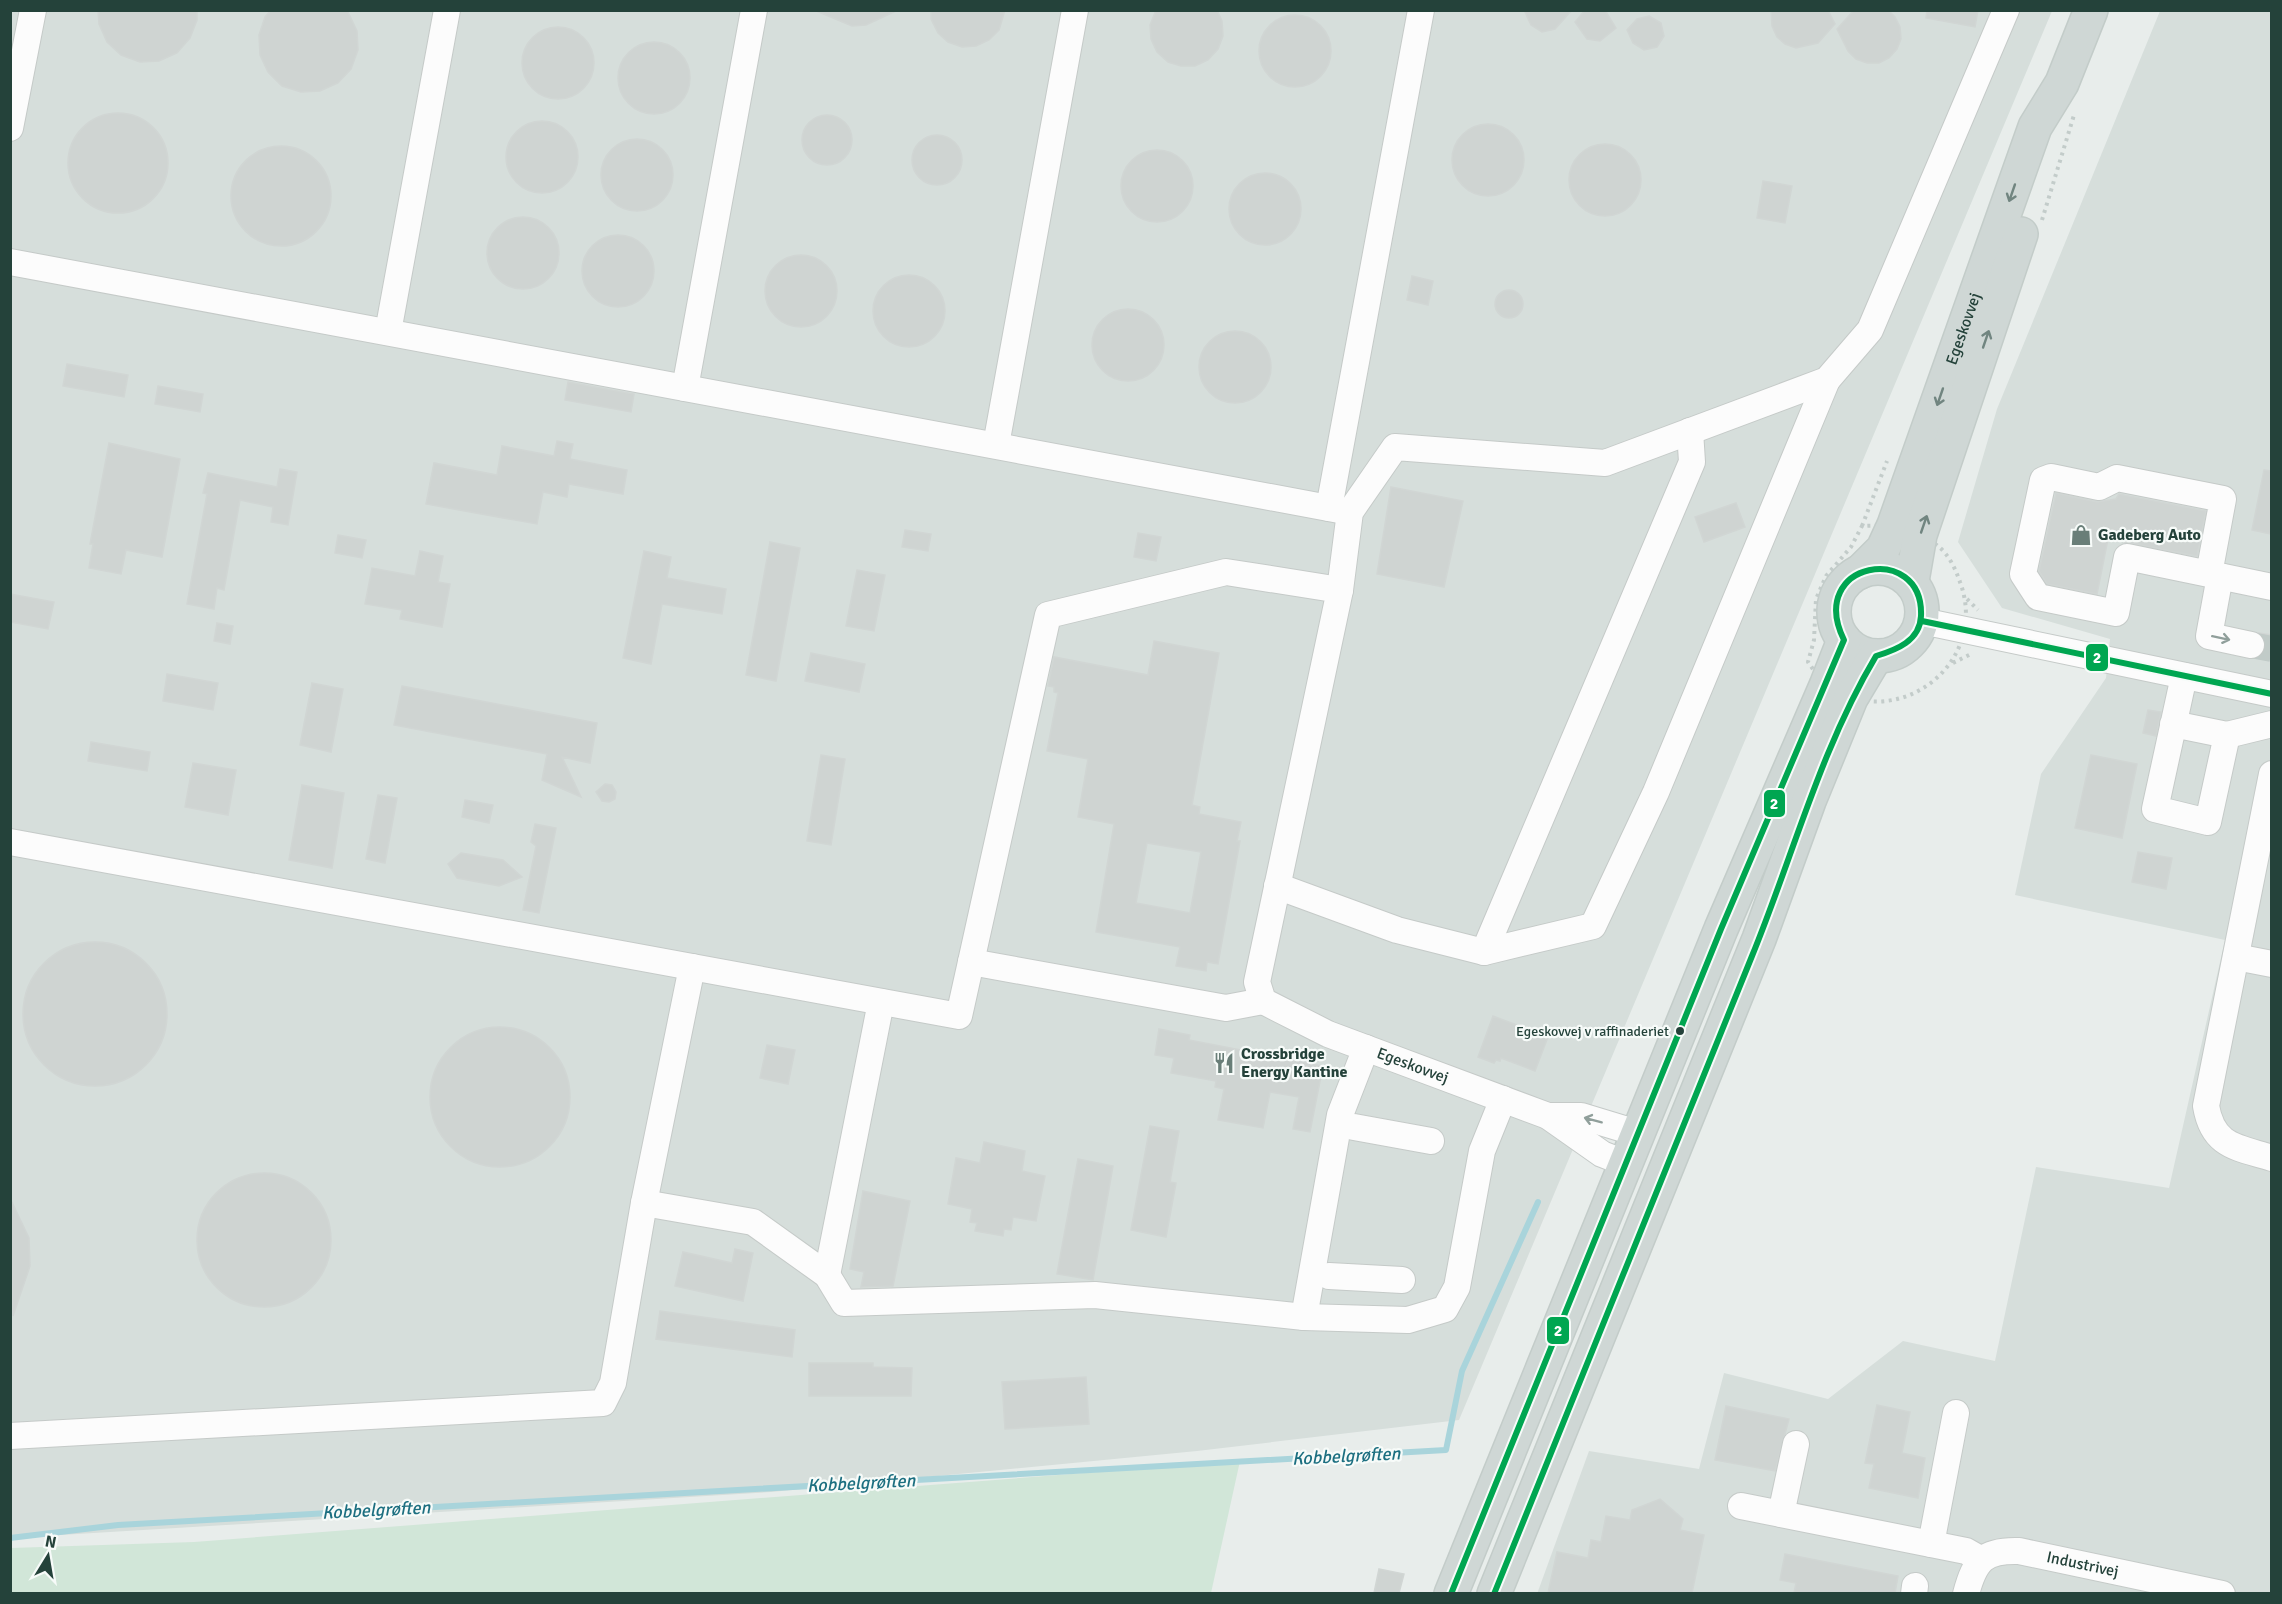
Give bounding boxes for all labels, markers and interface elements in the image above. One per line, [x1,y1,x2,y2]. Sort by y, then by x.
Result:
one-way arrow [2005,183,2016,202]
street label: Egeskovvej [1942,290,1985,368]
one-way arrow [1981,330,1992,349]
one-way arrow [1933,387,1944,405]
one-way arrow [1919,515,1930,534]
shop icon: Gadeberg Auto [2069,523,2093,547]
place label: Gadeberg Auto [2098,525,2201,545]
one-way arrow [2211,633,2230,645]
line badge: 2 [2085,643,2109,672]
text: 2 [2093,648,2101,668]
line badge: 2 [1763,789,1786,818]
text: 2 [1770,794,1778,814]
place label: Egeskovvej v raffinaderiet [1516,1023,1669,1040]
marker: Egeskovvej v raffinaderiet [1674,1025,1686,1037]
street label: Egeskovvej [1374,1043,1451,1088]
place label: Crossbridge Energy Kantine [1241,1044,1347,1082]
restaurant icon: Crossbridge Energy Kantine [1212,1051,1236,1075]
one-way arrow [1584,1113,1603,1125]
line badge: 2 [1546,1316,1570,1345]
text: 2 [1554,1321,1562,1341]
water label: Kobbelgrøften [1291,1442,1402,1470]
water label: Kobbelgrøften [806,1469,917,1497]
water label: Kobbelgrøften [321,1496,432,1524]
north arrow [18,1526,78,1586]
text: N [43,1531,58,1553]
street label: Industrivej [2045,1547,2120,1582]

